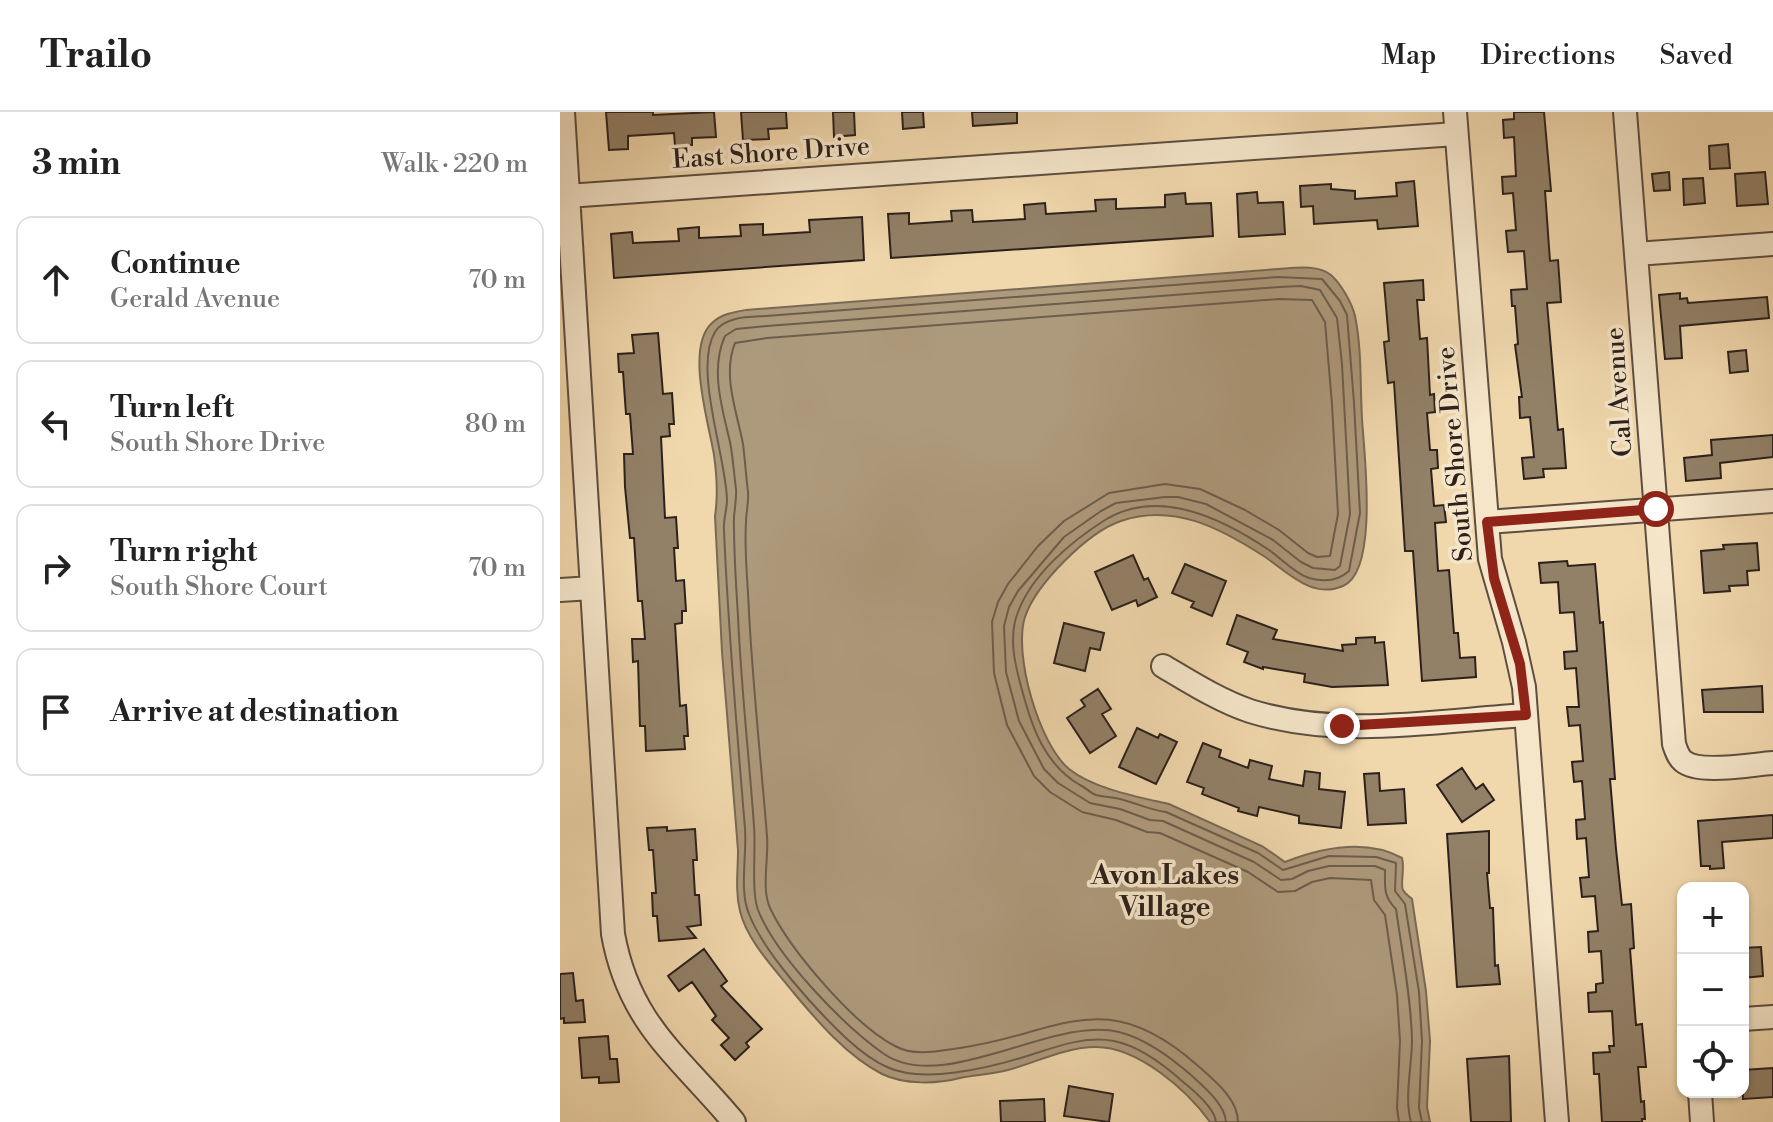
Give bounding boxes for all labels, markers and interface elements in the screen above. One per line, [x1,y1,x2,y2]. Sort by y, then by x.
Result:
text: Trailo [40,32,152,79]
text: Map [1381,38,1436,73]
text: Directions [1480,38,1615,73]
text: Saved [1659,38,1733,73]
street label: East Shore Drive [671,130,871,176]
text: 3 min [32,143,121,185]
text: Walk · 220 m [382,148,528,180]
text: Continue [110,245,241,283]
icon: ahead [34,258,78,302]
text: 70 m [468,264,526,296]
text: Gerald Avenue [110,283,280,315]
street label: Cal Avenue [1599,326,1639,458]
street label: South Shore Drive [1430,345,1480,563]
text: Turn left [110,389,234,427]
icon: left [34,402,78,446]
text: 80 m [465,408,526,440]
text: South Shore Drive [110,427,325,459]
route start [1638,491,1674,527]
text: Turn right [110,533,257,571]
icon: right [34,546,78,590]
text: 70 m [468,552,526,584]
text: South Shore Court [110,571,328,603]
icon: arrive [34,690,78,734]
text: Arrive at destination [110,693,399,731]
route end [1324,708,1360,744]
district label: Avon Lakes Village [1090,858,1239,925]
map controls [1677,882,1749,1098]
button: + [1677,882,1749,954]
button: − [1677,954,1749,1026]
button: locate [1677,1026,1749,1098]

